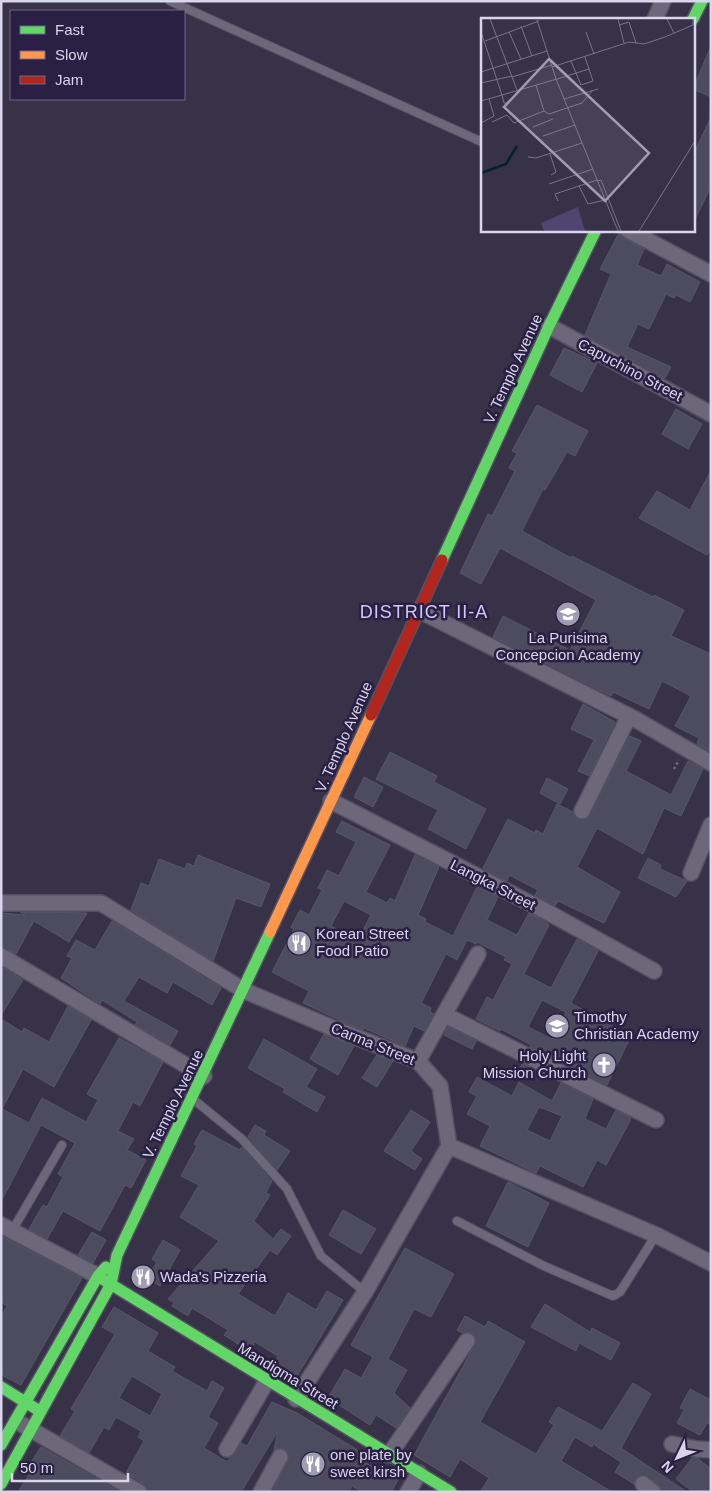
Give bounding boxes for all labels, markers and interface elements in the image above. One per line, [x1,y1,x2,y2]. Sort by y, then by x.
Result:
legend [10,10,185,100]
inset map [481,18,694,231]
text: Fast [55,21,85,38]
text: Slow [55,46,88,63]
text: Jam [55,71,83,88]
street label: V. Templo Avenue [480,311,545,426]
street label: Capuchino Street [575,335,686,405]
school or university icon: La Purisima Concepcion Academy [555,601,581,627]
district label: DISTRICT II-A [360,602,488,622]
place label: La Purisima Concepcion Academy [495,629,641,663]
street label: V. Templo Avenue [312,679,376,795]
street label: Langka Street [448,856,539,914]
place label: Korean Street Food Patio [316,925,409,959]
restaurant icon: Korean Street Food Patio [286,930,312,956]
place label: Timothy Christian Academy [574,1008,700,1042]
school or university icon: Timothy Christian Academy [544,1013,570,1039]
street label: Carma Street [329,1019,418,1068]
street label: V. Templo Avenue [139,1047,206,1161]
place label: Holy Light Mission Church [483,1047,587,1081]
church icon: Holy Light Mission Church [591,1052,617,1078]
restaurant icon: Wada's Pizzeria [130,1264,156,1290]
place label: Wada's Pizzeria [160,1268,267,1285]
street label: Mandigma Street [235,1339,342,1413]
north arrow [652,1433,702,1483]
place label: one plate by sweet kirsh [330,1446,412,1480]
scale bar [12,1450,129,1482]
restaurant icon: one plate by sweet kirsh [300,1451,326,1477]
text: N [658,1458,677,1476]
text: 50 m [20,1459,53,1476]

